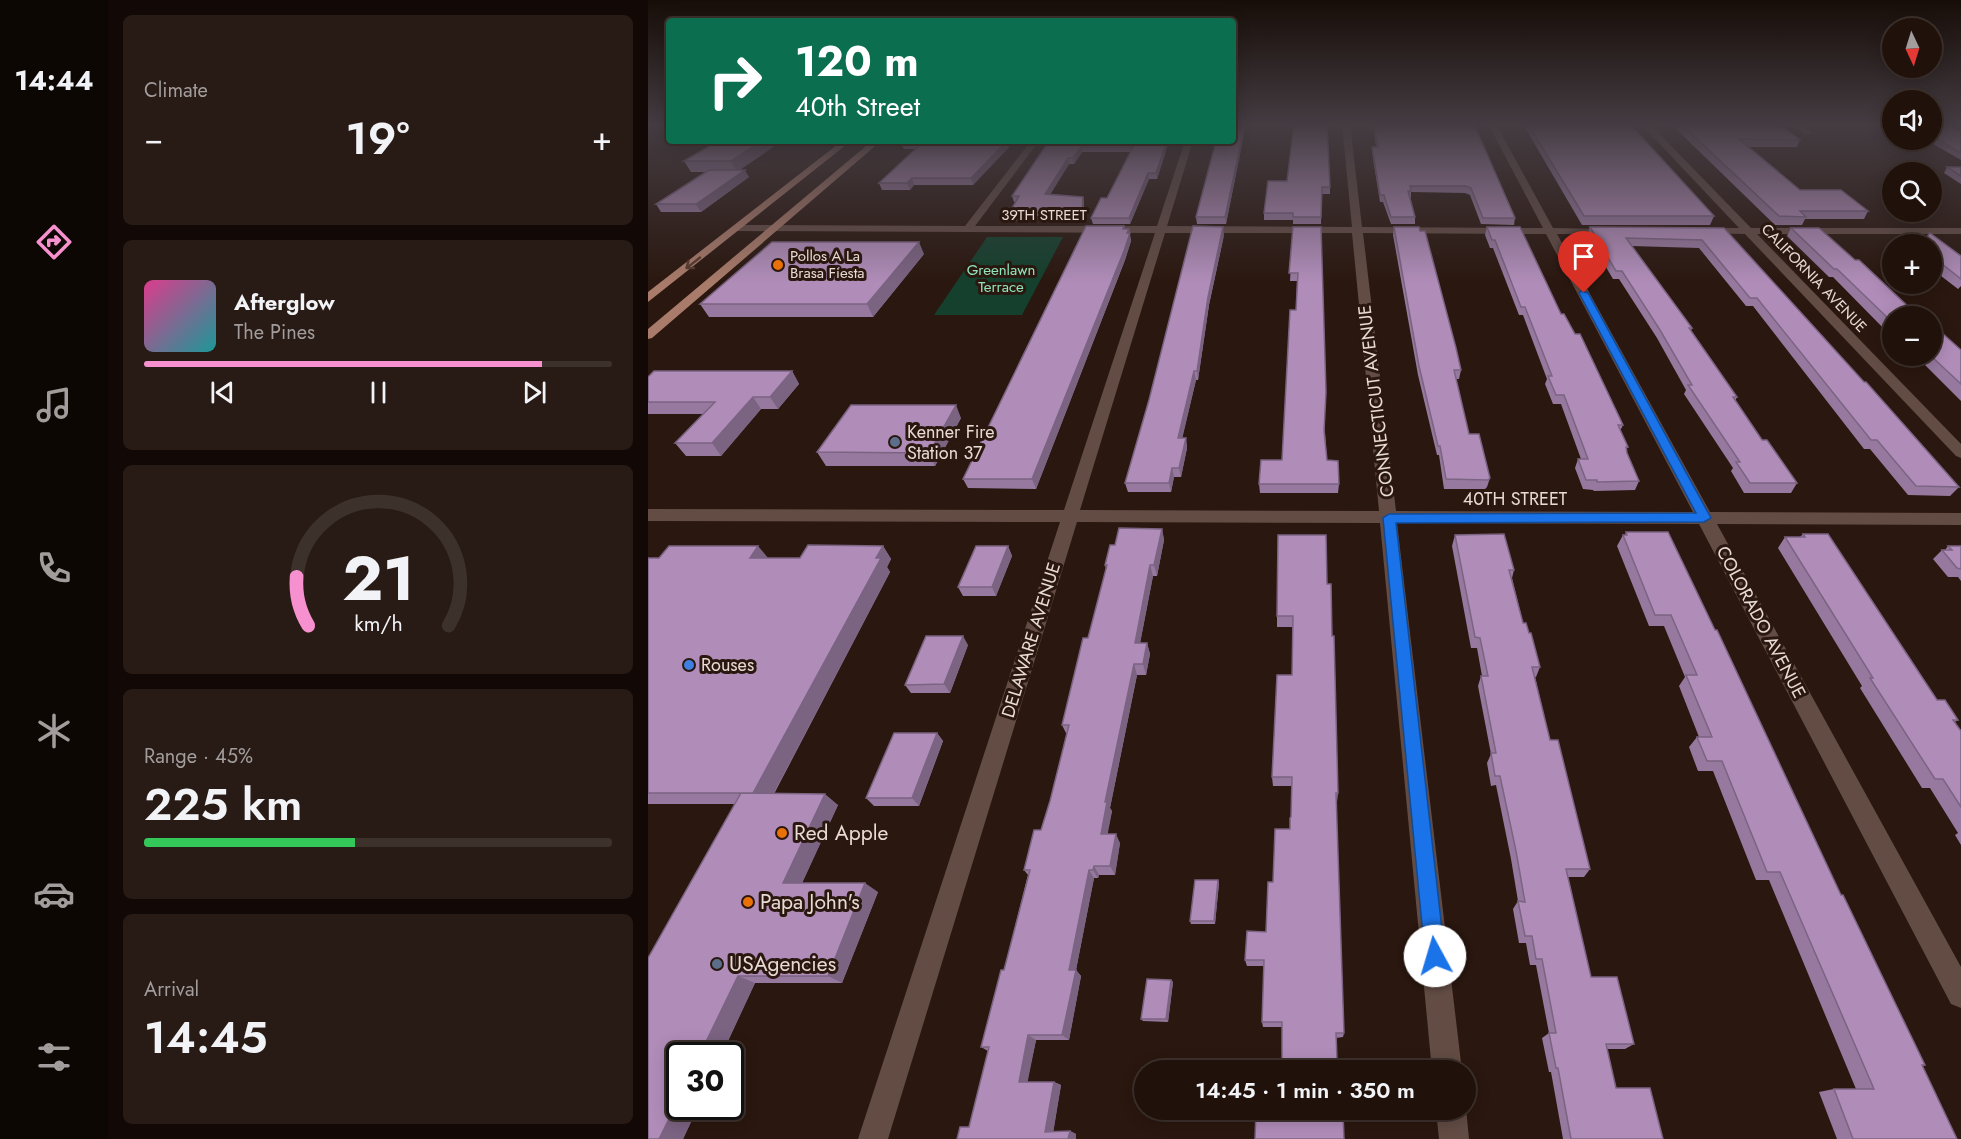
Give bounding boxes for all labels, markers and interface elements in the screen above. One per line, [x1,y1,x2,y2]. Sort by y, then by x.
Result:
north arrow [1882,18,1942,78]
map controls [1882,18,1942,366]
text: 120 m [795,31,919,92]
icon: right [696,42,774,120]
text: 14:44 [15,61,93,100]
text: Climate [144,76,208,105]
text: 40th Street [795,87,920,126]
button: sound [1882,90,1942,150]
text: 19° [346,106,410,171]
text: − [144,115,163,162]
text: + [592,115,612,162]
button: search [1882,162,1942,222]
street label: 39TH STREET [1001,204,1087,226]
street label: CALIFORNIA AVENUE [1756,219,1872,337]
icon: directions [33,221,75,263]
pin [1558,231,1609,293]
button: + [1882,234,1942,294]
icon: arrive [1567,240,1600,273]
place label: Pollos A La Brasa Fiesta [790,245,864,284]
one-way arrow [685,257,701,270]
marker: Pollos A La Brasa Fiesta [771,258,785,272]
park label: Greenlawn Terrace [967,259,1035,298]
text: Afterglow [234,286,335,318]
street label: CONNECTICUT AVENUE [1351,304,1401,498]
button: − [1882,306,1942,366]
text: The Pines [234,318,315,347]
icon: previous [206,376,239,409]
icon: pause [362,376,395,409]
icon: next [518,376,551,409]
icon: music [33,384,75,426]
place label: Kenner Fire Station 37 [907,419,995,466]
marker: Kenner Fire Station 37 [888,435,902,449]
street label: 40TH STREET [1463,486,1568,512]
text: 21 [342,534,414,624]
street label: COLORADO AVENUE [1710,541,1812,703]
icon: phone [33,547,75,589]
street label: DELAWARE AVENUE [995,559,1067,721]
text: km/h [354,609,402,640]
place label: Rouses [701,652,754,678]
marker: Rouses [682,658,696,672]
icon: climate [33,710,75,752]
text: Range · 45% [144,742,253,771]
text: 225 km [144,772,302,837]
place label: Red Apple [794,818,888,848]
marker: Red Apple [775,826,789,840]
icon: car [33,873,75,915]
place label: Papa John's [760,887,860,917]
marker: Papa John's [741,895,755,909]
position arrow [1403,924,1467,988]
place label: USAgencies [729,949,836,979]
marker: USAgencies [710,957,724,971]
text: Arrival [144,975,199,1004]
text: 14:45 [144,1005,268,1070]
icon: filters [33,1036,75,1078]
speed limit sign: 30 [666,1042,744,1120]
text: 14:45 · 1 min · 350 m [1195,1074,1415,1106]

